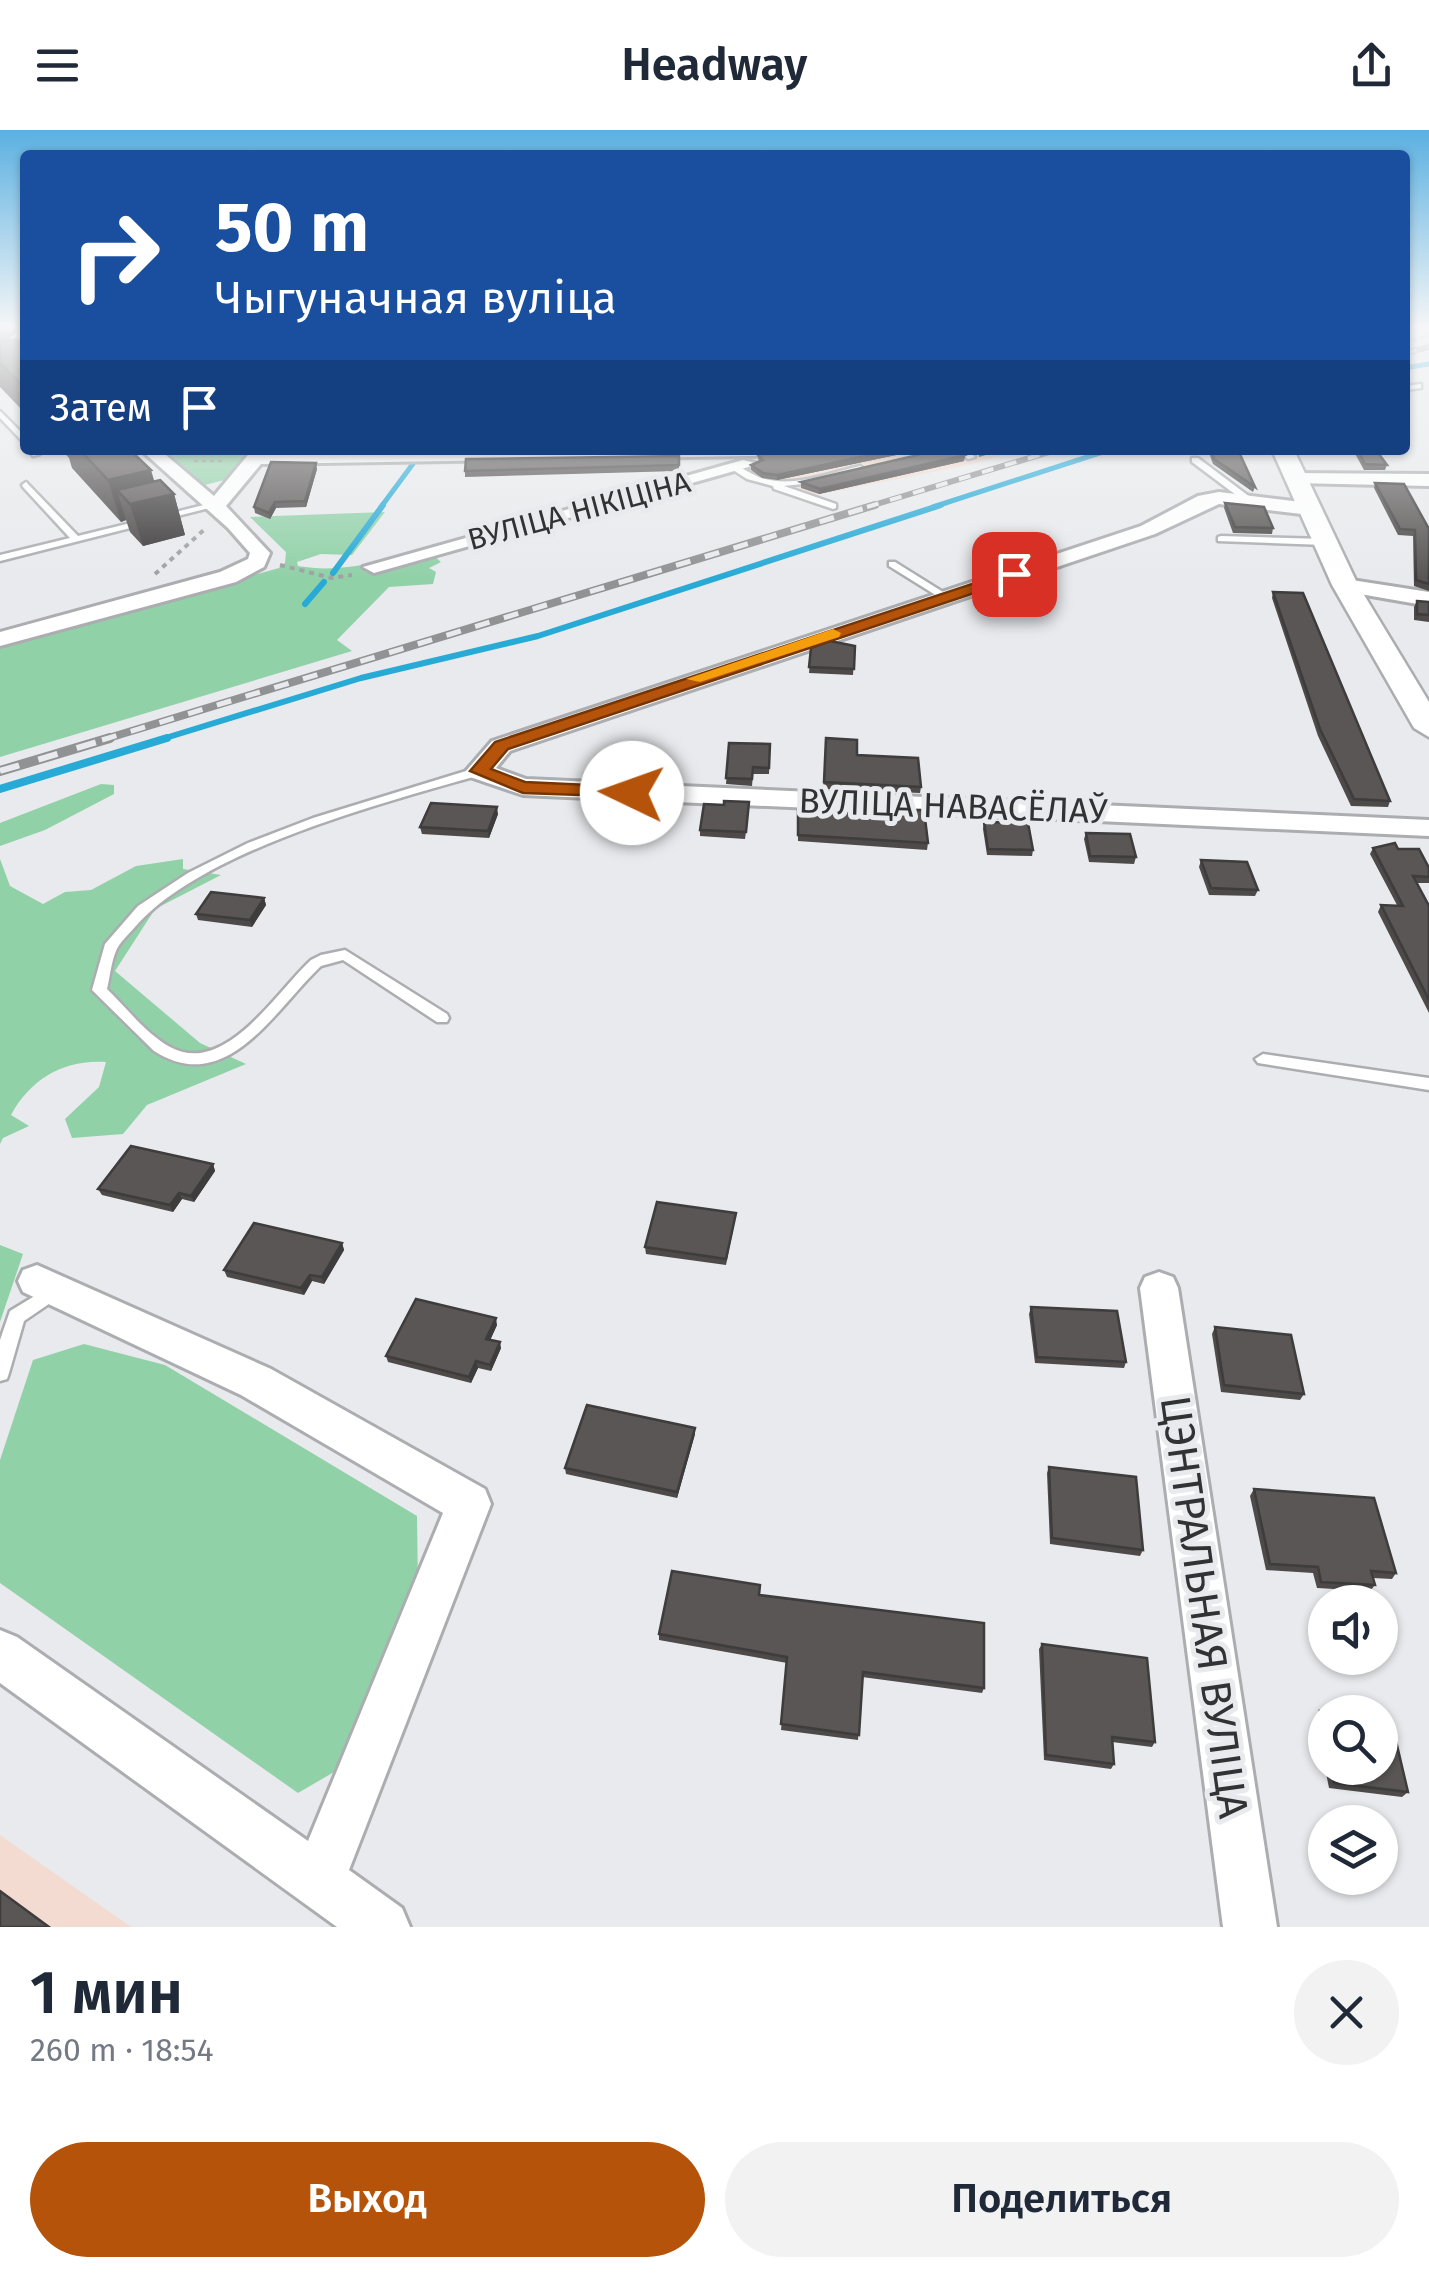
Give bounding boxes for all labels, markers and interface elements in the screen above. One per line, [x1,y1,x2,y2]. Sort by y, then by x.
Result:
icon: menu [30,38,85,93]
text: Headway [622,38,807,92]
icon: share [1344,38,1399,93]
text: 50 m [215,186,369,270]
icon: right [50,190,180,320]
text: Чыгуначная вуліца [215,271,617,325]
icon: arrive [172,380,227,435]
text: Затем [50,385,152,431]
street label: ВУЛІЦА НІКІЦІНА [464,464,695,558]
pin [972,532,1057,617]
icon: arrive [987,547,1042,602]
position arrow [580,741,684,845]
street label: ВУЛІЦА НАВАСЁЛАЎ [798,780,1109,832]
street label: ЦЭНТРАЛЬНАЯ ВУЛІЦА [1150,1393,1258,1821]
map controls [1308,1585,1398,1895]
button: sound [1308,1585,1398,1675]
button: search [1308,1695,1398,1785]
button: layers [1308,1805,1398,1895]
text: 1 мин [30,1957,183,2029]
button: close [1294,1960,1399,2065]
text: 260 m · 18:54 [30,2031,214,2069]
button: Выход [30,2142,705,2257]
button: Поделиться [725,2142,1399,2257]

